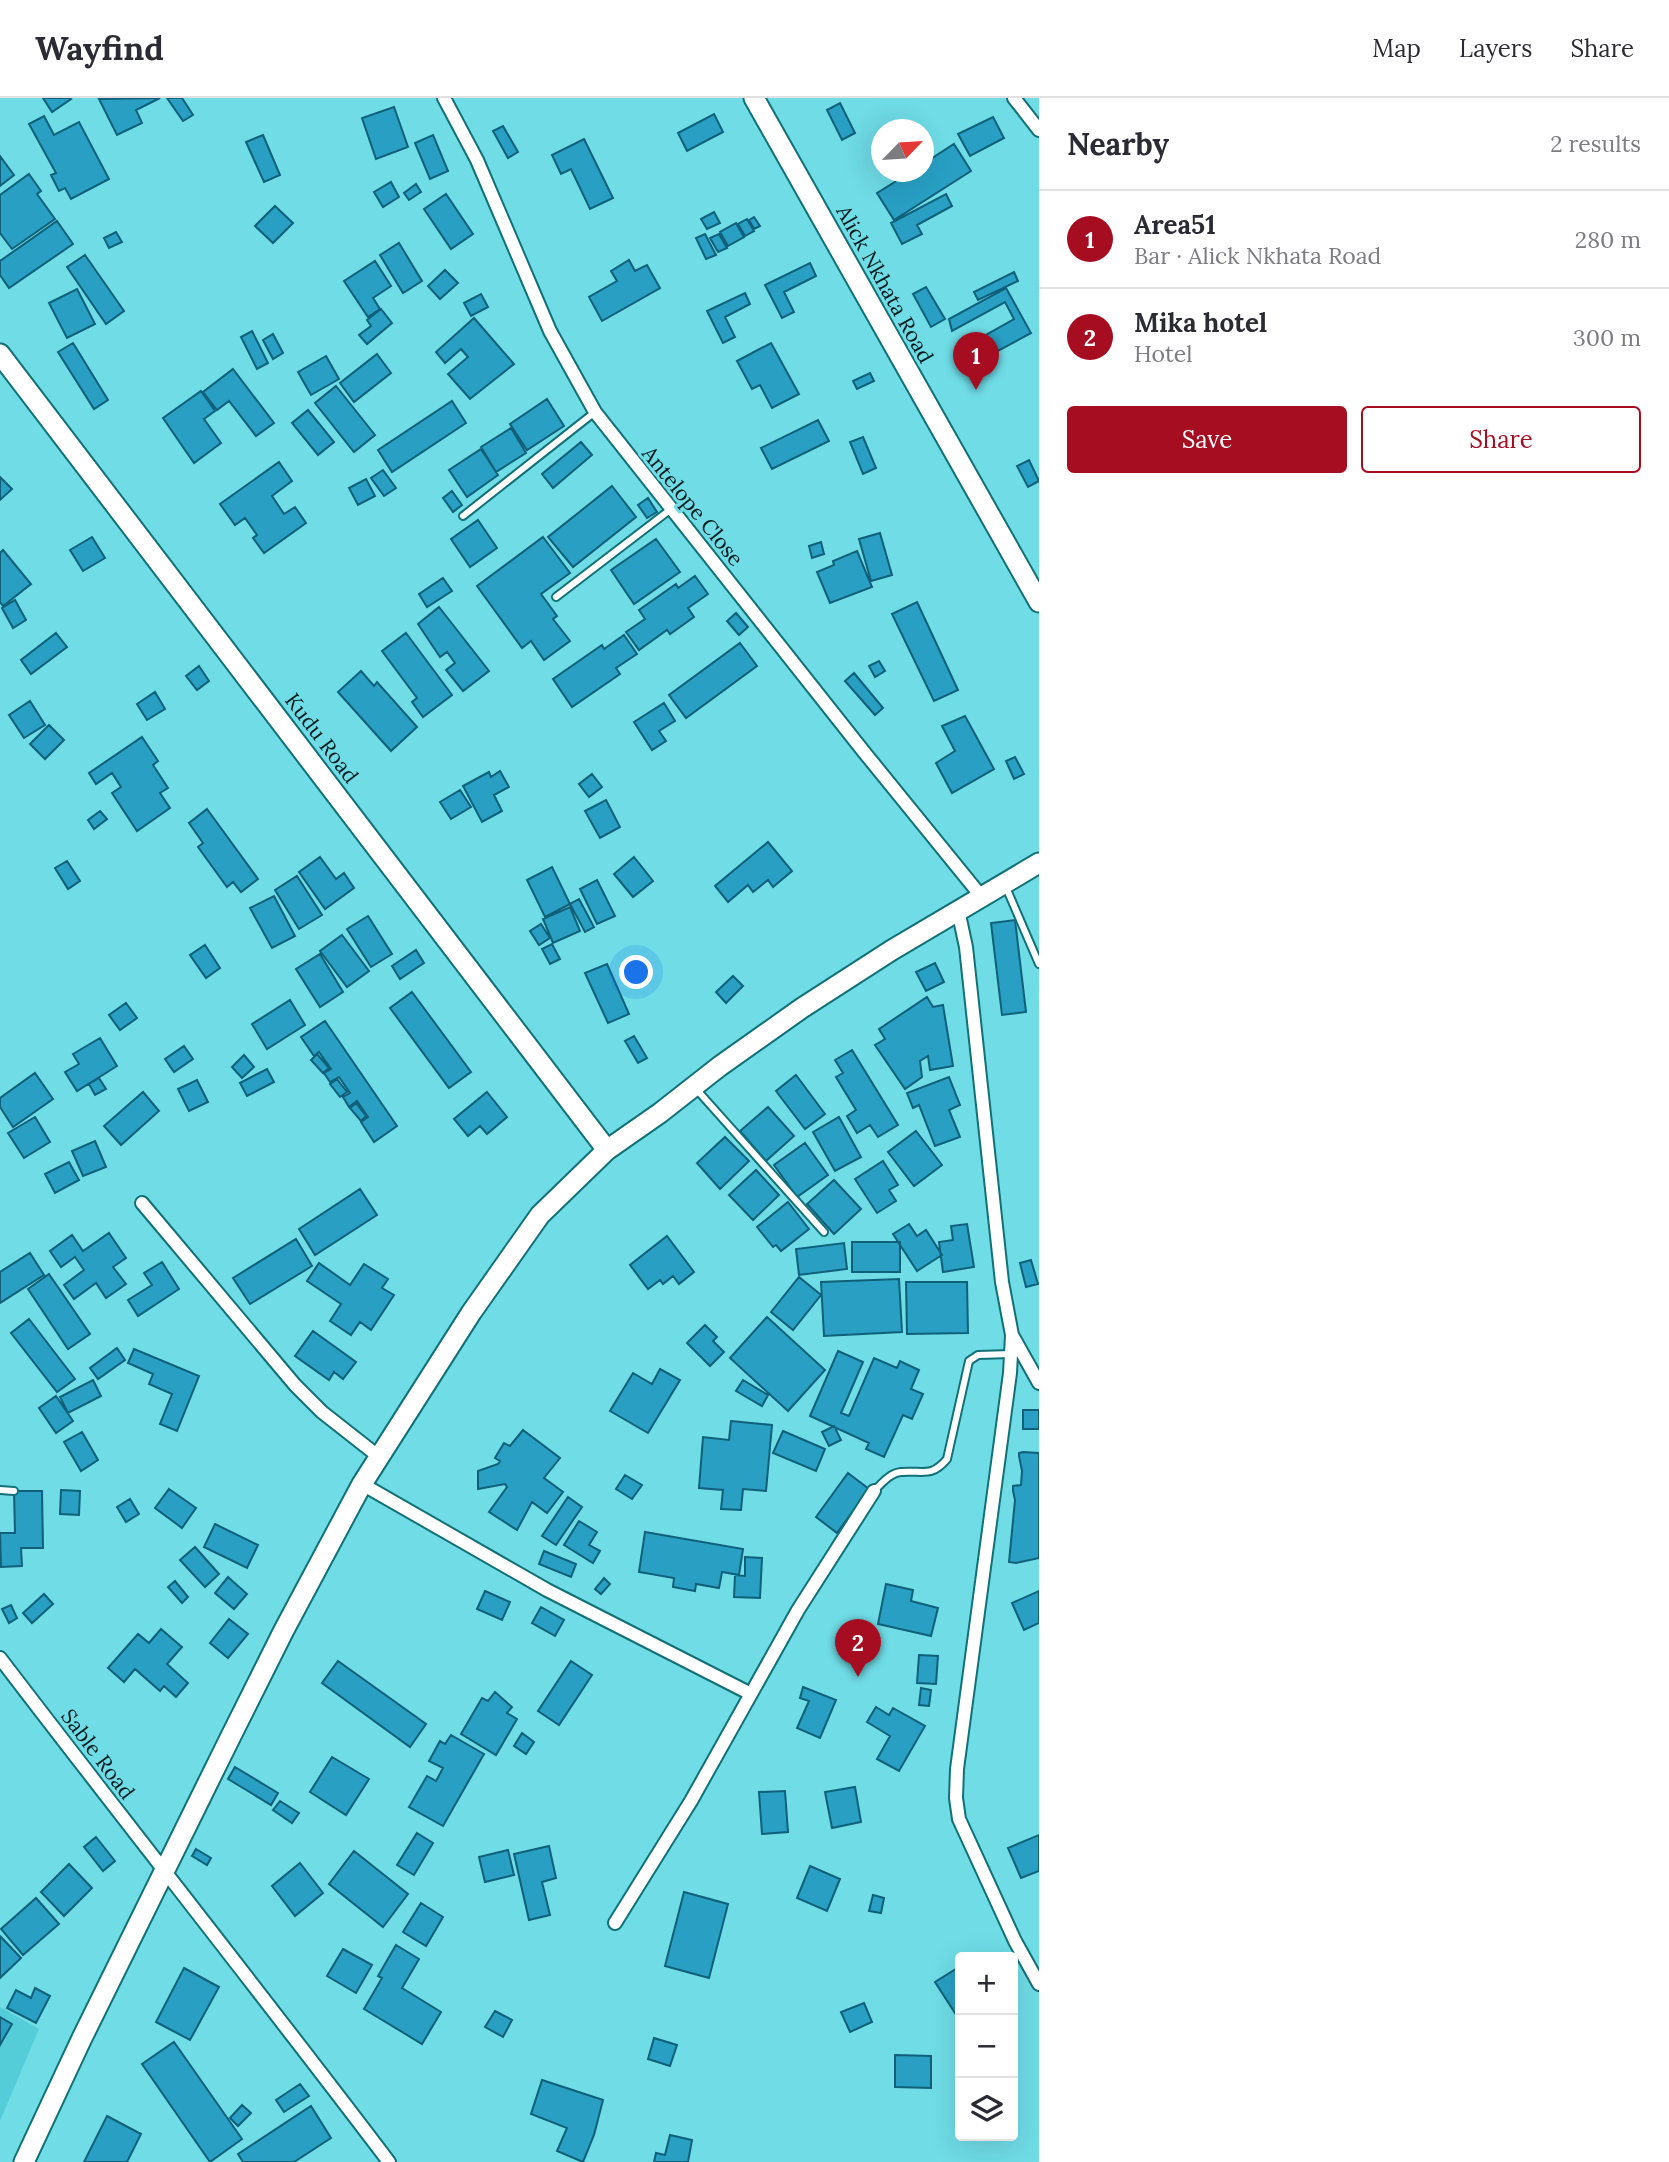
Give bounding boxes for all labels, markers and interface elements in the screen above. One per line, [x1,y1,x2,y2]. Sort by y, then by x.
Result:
text: Wayfind [35,27,164,69]
text: Map [1372,33,1421,64]
text: Layers [1459,33,1532,64]
text: Share [1570,33,1634,64]
north arrow [871,119,934,182]
text: Nearby [1067,125,1169,163]
text: 2 results [1550,129,1641,158]
street label: Alick Nkhata Road [830,199,940,368]
text: Area51 [1134,208,1216,241]
text: 1 [1085,225,1095,254]
text: 280 m [1575,225,1641,254]
text: Bar · Alick Nkhata Road [1134,241,1381,270]
text: Mika hotel [1134,306,1267,339]
text: 2 [1084,323,1096,352]
text: 300 m [1573,323,1641,352]
pin: 1 [953,332,999,390]
text: Hotel [1134,339,1193,368]
button: Save [1067,406,1347,473]
button: Share [1361,406,1641,473]
street label: Antelope Close [636,440,750,571]
street label: Kudu Road [279,688,365,788]
your location [619,955,653,989]
pin: 2 [835,1619,881,1677]
street label: Sable Road [55,1703,141,1805]
map controls [955,1952,1018,2141]
button: + [955,1952,1018,2015]
button: − [955,2015,1018,2078]
button: layers [955,2078,1018,2141]

